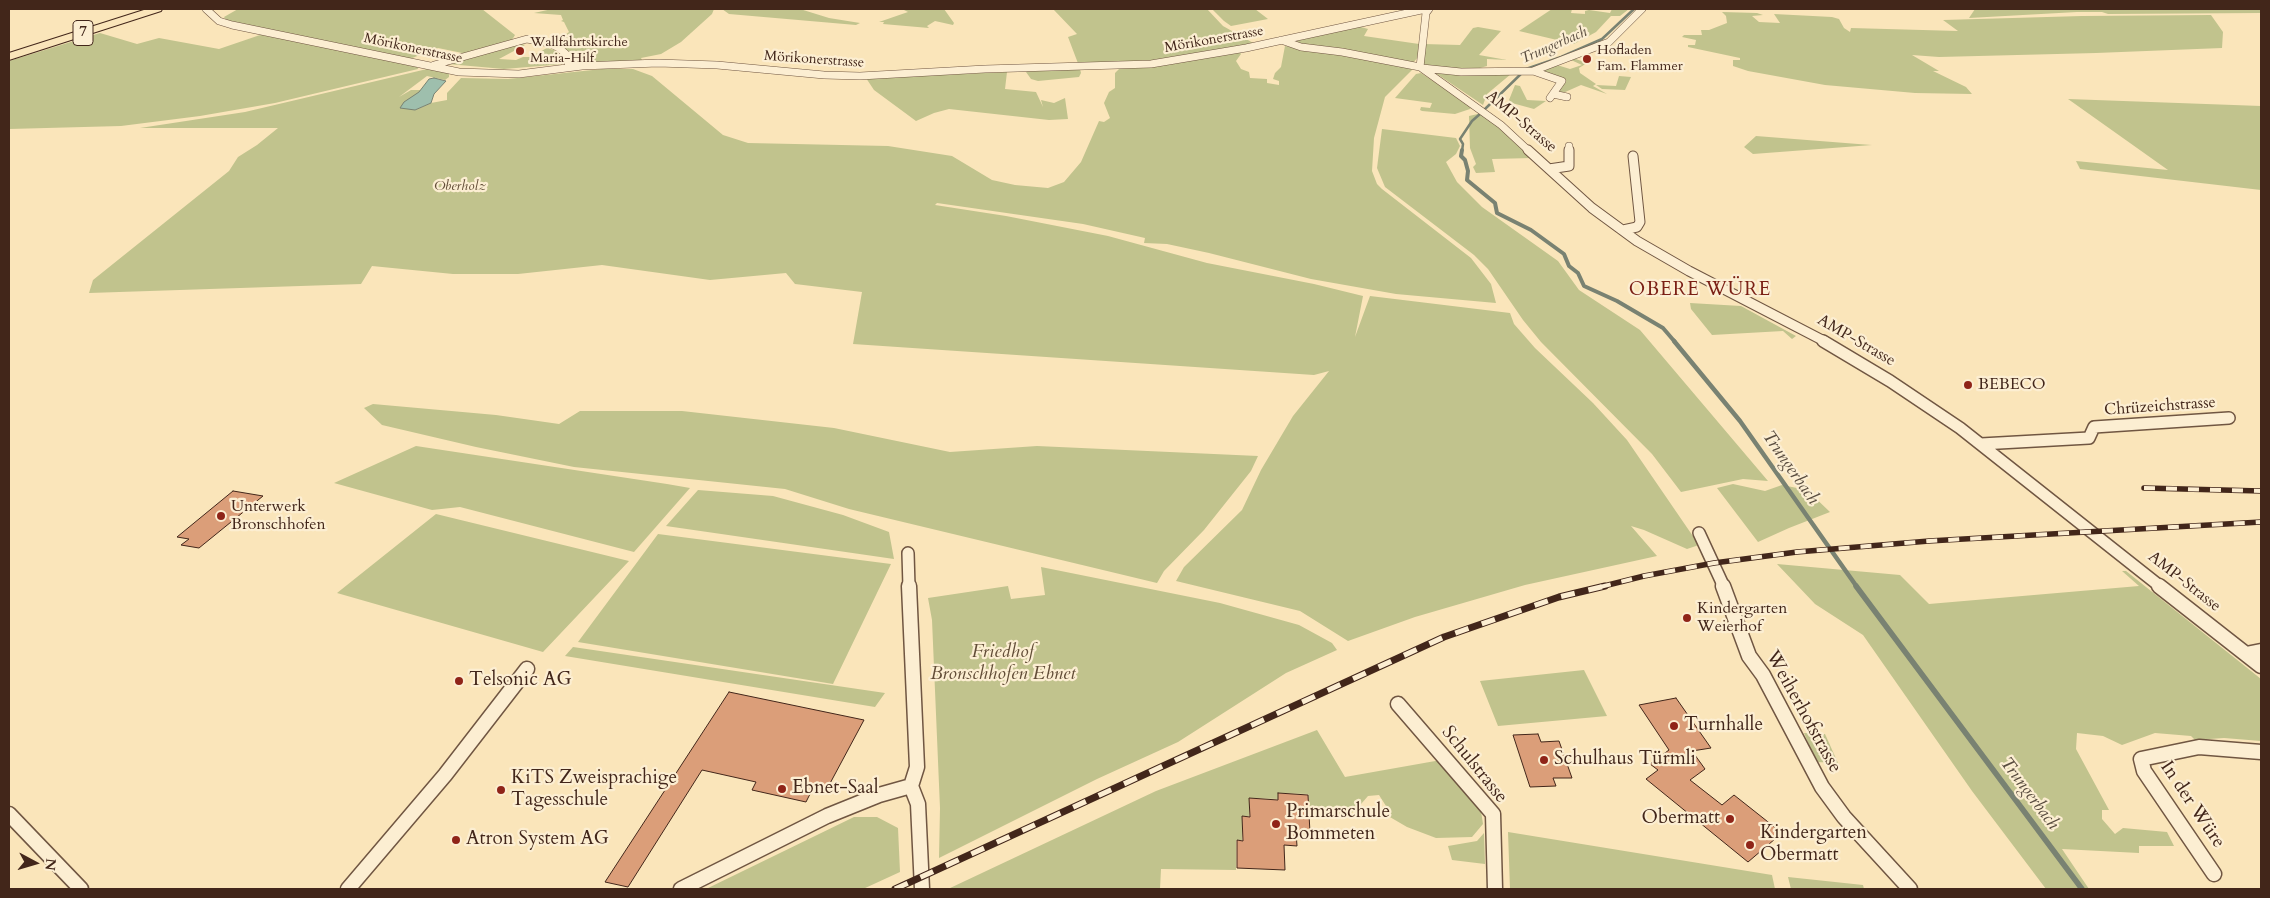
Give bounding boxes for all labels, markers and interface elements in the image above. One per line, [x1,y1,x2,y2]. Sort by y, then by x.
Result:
road number: 7 [73,20,93,46]
street label: Mörikonerstrasse [1163,23,1265,57]
water label: Trungerbach [1518,23,1590,69]
street label: Mörikonerstrasse [362,30,464,68]
place label: Wallfahrtskirche Maria-Hilf [530,35,628,68]
place label: Hofladen Fam. Flammer [1597,43,1683,75]
marker: Wallfahrtskirche Maria-Hilf [514,45,526,57]
street label: Mörikonerstrasse [763,48,865,72]
marker: Hofladen Fam. Flammer [1581,53,1593,65]
street label: AMP-Strasse [1482,87,1560,157]
park label: Oberholz [434,179,486,195]
district label: OBERE WÜRE [1628,280,1772,302]
street label: AMP-Strasse [1814,311,1898,371]
place label: BEBECO [1978,375,2046,395]
marker: BEBECO [1962,379,1974,391]
street label: Chrüzeichstrasse [2104,394,2216,420]
water label: Trungerbach [1757,427,1823,509]
place label: Unterwerk Bronschhofen [231,497,326,535]
marker: Unterwerk Bronschhofen [215,510,227,522]
street label: AMP-Strasse [2144,548,2224,616]
place label: Kindergarten Weierhof [1697,599,1787,637]
marker: Kindergarten Weierhof [1681,612,1693,624]
park label: Friedhof Bronschhofen Ebnet [930,642,1076,686]
street label: Weiherhofstrasse [1760,647,1846,777]
place label: Telsonic AG [469,670,571,692]
marker: Telsonic AG [453,675,465,687]
place label: Turnhalle [1684,715,1763,737]
marker: Turnhalle [1668,720,1680,732]
street label: Schulstrasse [1436,722,1512,808]
place label: Schulhaus Türmli [1554,749,1696,771]
marker: Schulhaus Türmli [1538,754,1550,766]
water label: Trungerbach [1995,754,2063,834]
street label: In der Würe [2155,757,2229,853]
place label: KiTS Zweisprachige Tagesschule [511,768,677,812]
place label: Ebnet-Saal [792,778,879,800]
marker: Ebnet-Saal [776,783,788,795]
marker: KiTS Zweisprachige Tagesschule [495,784,507,796]
place label: Primarschule Bommeten [1286,802,1390,846]
place label: Obermatt [1642,808,1720,830]
marker: Obermatt [1724,813,1736,825]
marker: Primarschule Bommeten [1270,818,1282,830]
place label: Kindergarten Obermatt [1760,823,1867,867]
place label: Atron System AG [466,829,609,851]
marker: Atron System AG [450,834,462,846]
north arrow [10,838,60,888]
marker: Kindergarten Obermatt [1744,839,1756,851]
text: N [40,858,60,872]

